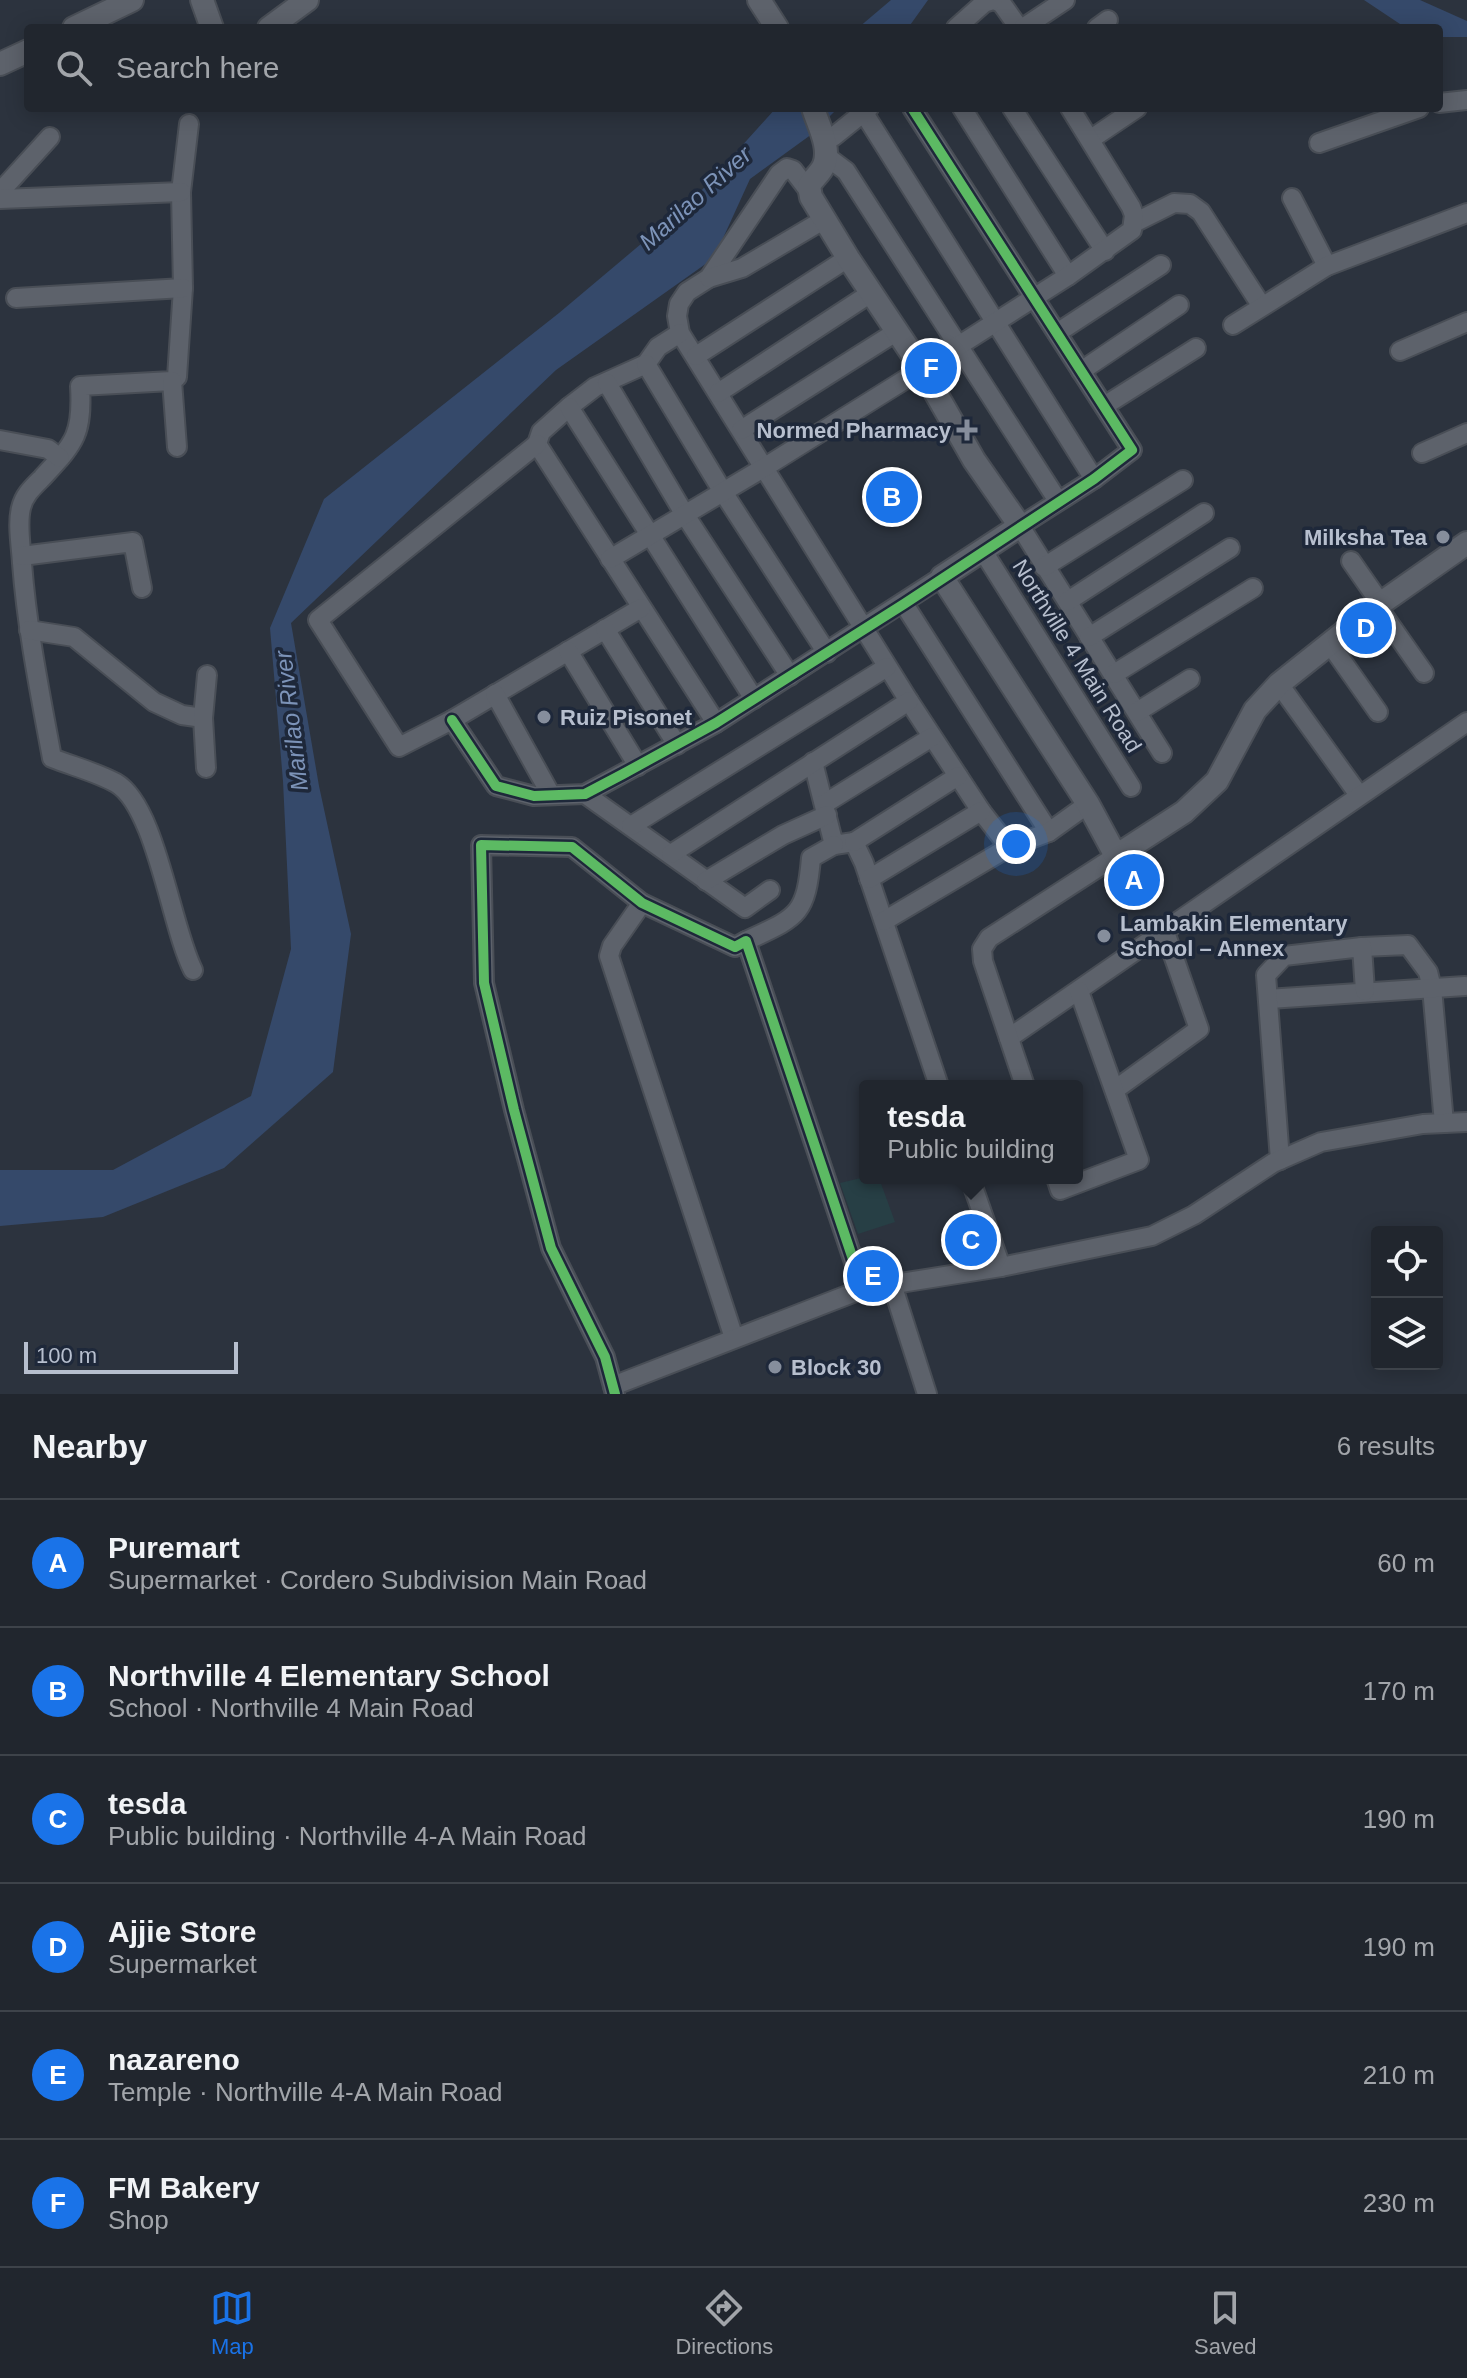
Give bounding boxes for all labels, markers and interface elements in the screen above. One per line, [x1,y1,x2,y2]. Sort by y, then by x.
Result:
search box [24,24,1443,112]
icon: search [52,46,96,90]
text: Search here [116,51,279,84]
water label: Marilao River [633,140,757,255]
pin: F [905,338,957,398]
place label: Normed Pharmacy [757,418,952,443]
marker: Normed Pharmacy [958,421,976,439]
pin: B [866,467,918,527]
place label: Milksha Tea [1304,525,1428,550]
marker: Milksha Tea [1434,528,1452,546]
street label: Northville 4 Main Road [1007,555,1147,757]
pin: D [1340,598,1392,658]
water label: Marilao River [269,648,313,793]
place label: Ruiz Pisonet [560,705,693,730]
marker: Ruiz Pisonet [535,708,553,726]
your location [996,824,1036,864]
pin: A [1108,850,1160,910]
place label: Lambakin Elementary School – Annex [1120,911,1348,961]
marker: Lambakin Elementary School – Annex [1095,927,1113,945]
popup [859,1080,1083,1184]
text: tesda [887,1100,966,1133]
text: Public building [887,1134,1055,1164]
pin: C [945,1210,997,1270]
map controls [1371,1226,1443,1370]
button: locate [1371,1226,1443,1298]
pin: E [847,1246,899,1306]
button: layers [1371,1298,1443,1370]
scale bar [24,1338,238,1374]
text: 100 m [36,1343,97,1368]
place label: Block 30 [791,1355,882,1380]
marker: Block 30 [766,1358,784,1376]
text: Nearby [32,1427,147,1465]
text: 6 results [1337,1431,1435,1461]
text: Puremart [108,1531,240,1564]
text: A [49,1548,67,1578]
text: 60 m [1377,1548,1435,1578]
text: Supermarket · Cordero Subdivision Main Road [108,1565,647,1595]
text: Northville 4 Elementary School [108,1659,550,1692]
text: B [49,1676,67,1706]
text: 170 m [1363,1676,1435,1706]
text: School · Northville 4 Main Road [108,1693,474,1723]
text: tesda [108,1787,186,1820]
text: C [49,1804,67,1834]
text: 190 m [1363,1804,1435,1834]
text: Public building · Northville 4-A Main Road [108,1821,586,1851]
text: Ajjie Store [108,1915,256,1948]
text: D [49,1932,67,1962]
text: 190 m [1363,1932,1435,1962]
text: Supermarket [108,1949,257,1979]
text: nazareno [108,2043,240,2076]
text: E [49,2060,67,2090]
text: 210 m [1363,2060,1435,2090]
text: Temple · Northville 4-A Main Road [108,2077,503,2107]
text: FM Bakery [108,2171,260,2204]
text: F [50,2188,66,2218]
text: 230 m [1363,2188,1435,2218]
text: Shop [108,2205,169,2235]
tab: Map [210,2286,254,2360]
tab: Directions [675,2286,773,2360]
tab: Saved [1194,2286,1257,2360]

